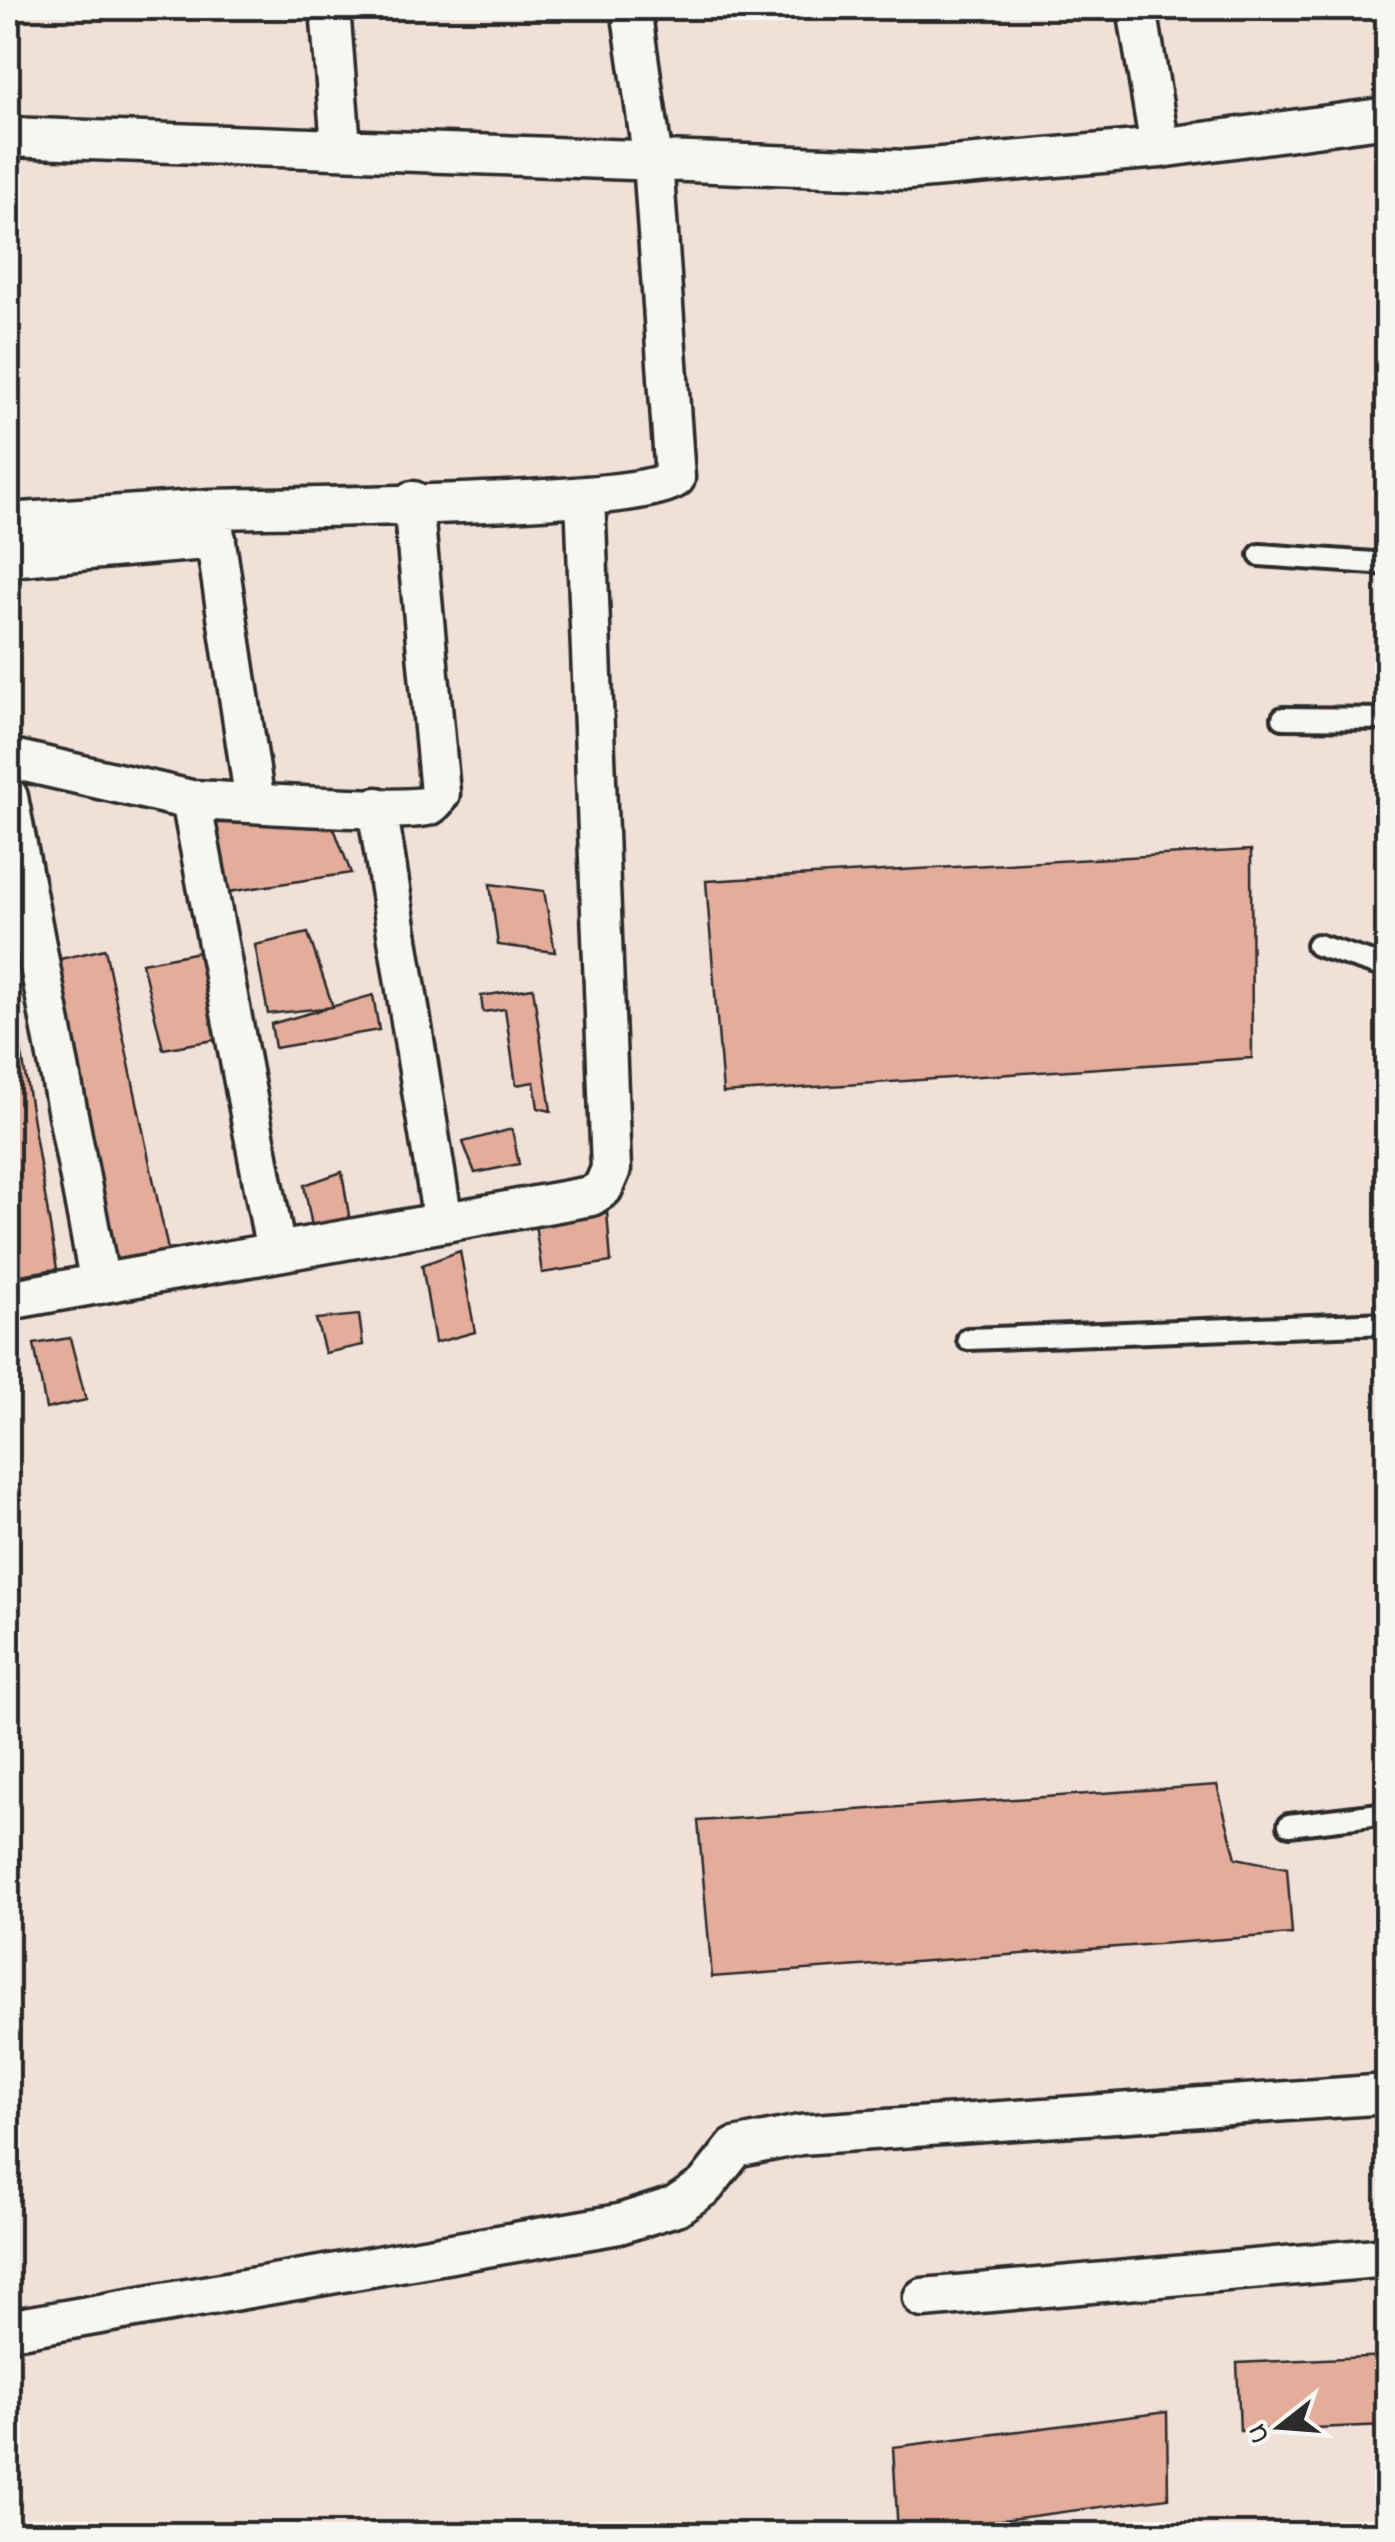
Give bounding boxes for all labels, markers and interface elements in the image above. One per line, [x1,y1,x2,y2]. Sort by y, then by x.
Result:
north arrow [1230,2377,1330,2477]
text: U [1237,2419,1282,2448]

